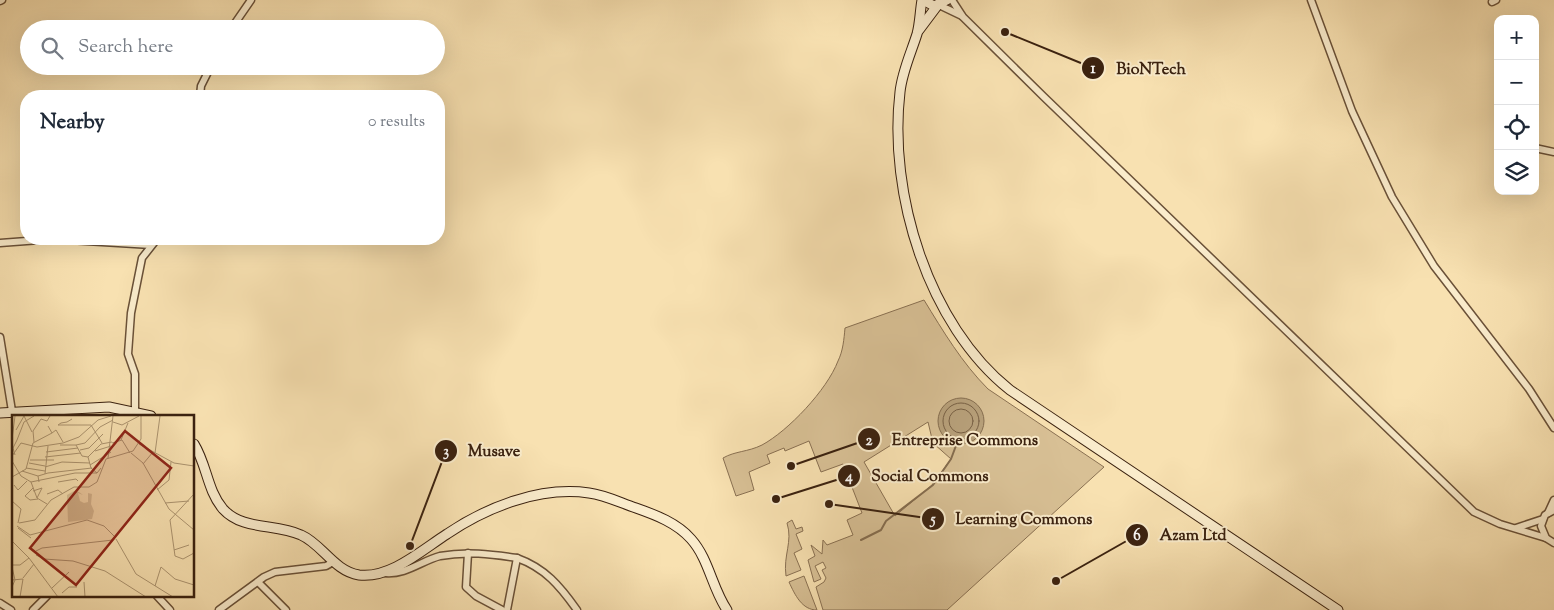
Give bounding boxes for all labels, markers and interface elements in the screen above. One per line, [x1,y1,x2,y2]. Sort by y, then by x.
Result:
map controls [1494,15,1539,195]
button: + [1494,15,1539,60]
search box [20,20,445,75]
icon: search [38,34,66,62]
text: Search here [78,34,173,61]
callout: BioNTech [1081,53,1195,84]
text: 1 [1090,59,1096,80]
text: BioNTech [1116,59,1186,82]
button: − [1494,60,1539,105]
button: locate [1494,105,1539,150]
text: Nearby [40,108,105,138]
text: 0 results [368,111,425,134]
button: layers [1494,150,1539,195]
inset map [12,415,195,598]
callout: Entreprise Commons [857,424,1048,455]
text: Entreprise Commons [892,430,1038,453]
text: 2 [865,431,873,452]
callout: Musave [433,435,531,466]
text: Musave [468,441,521,464]
text: 3 [443,442,449,463]
callout: Social Commons [836,460,999,491]
text: Social Commons [871,466,989,489]
text: 4 [844,467,853,488]
callout: Learning Commons [921,503,1103,534]
text: Learning Commons [956,509,1092,532]
text: 5 [929,510,936,531]
callout: Azam Ltd [1124,519,1237,550]
text: Azam Ltd [1159,525,1228,548]
text: 6 [1133,526,1141,547]

